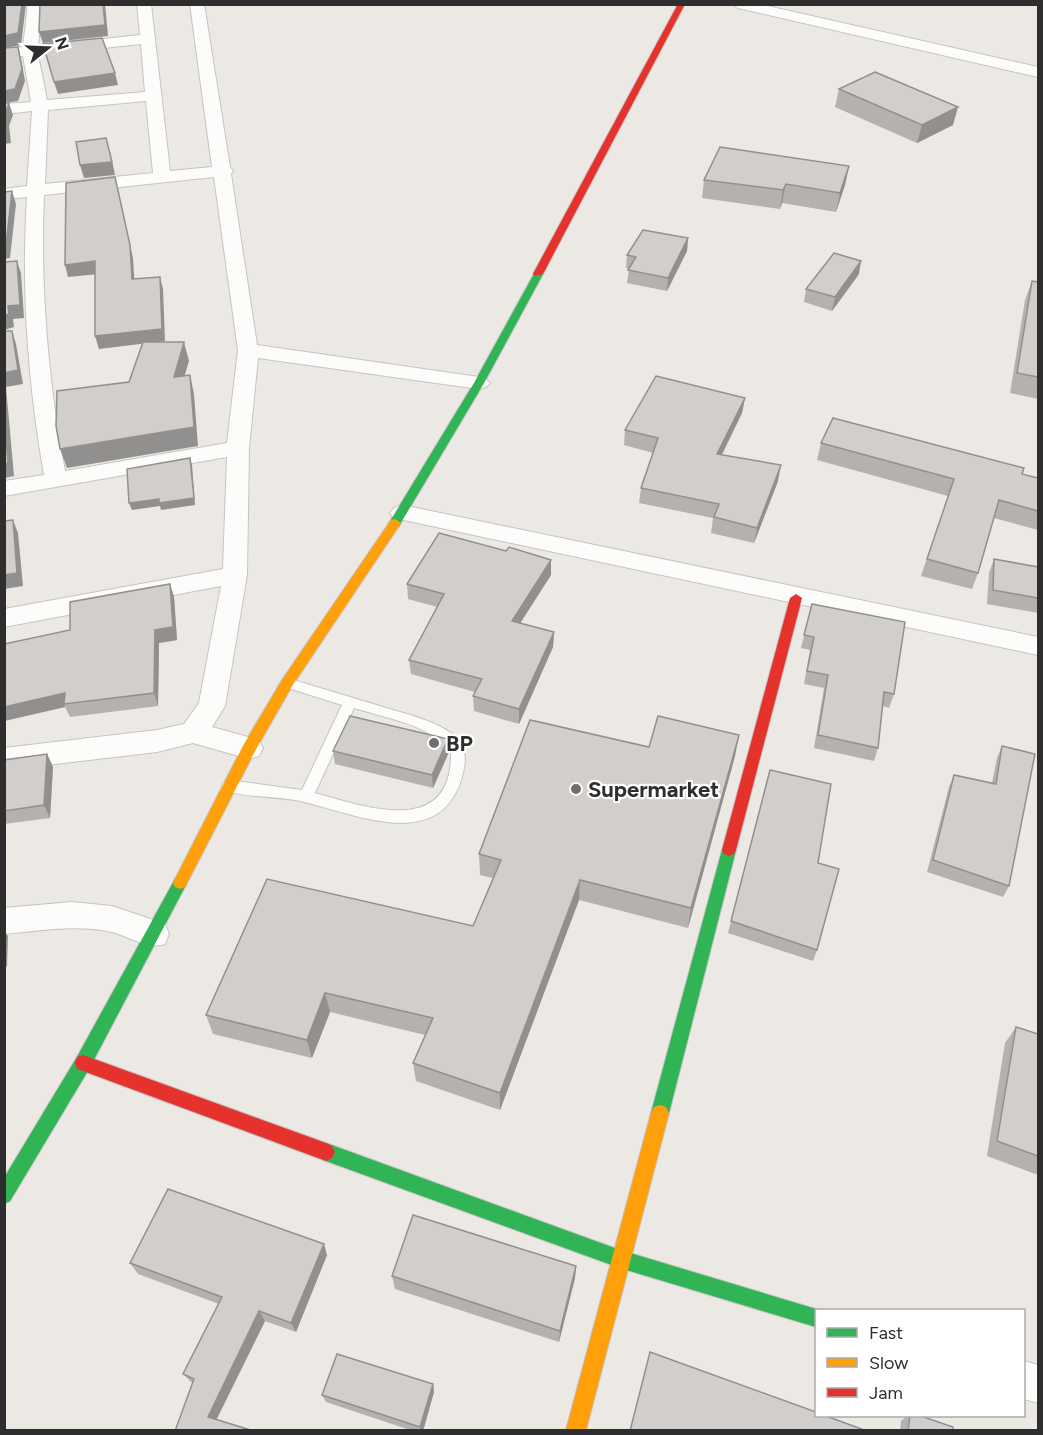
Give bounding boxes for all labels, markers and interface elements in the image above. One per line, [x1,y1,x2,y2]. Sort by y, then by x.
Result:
north arrow [18,18,78,78]
text: N [51,35,73,52]
place label: BP [446,730,473,757]
marker: BP [427,736,441,750]
place label: Supermarket [588,776,719,803]
marker: Supermarket [569,782,583,796]
legend [815,1309,1025,1417]
text: Fast [869,1322,903,1344]
text: Slow [869,1352,908,1374]
text: Jam [869,1382,903,1404]

